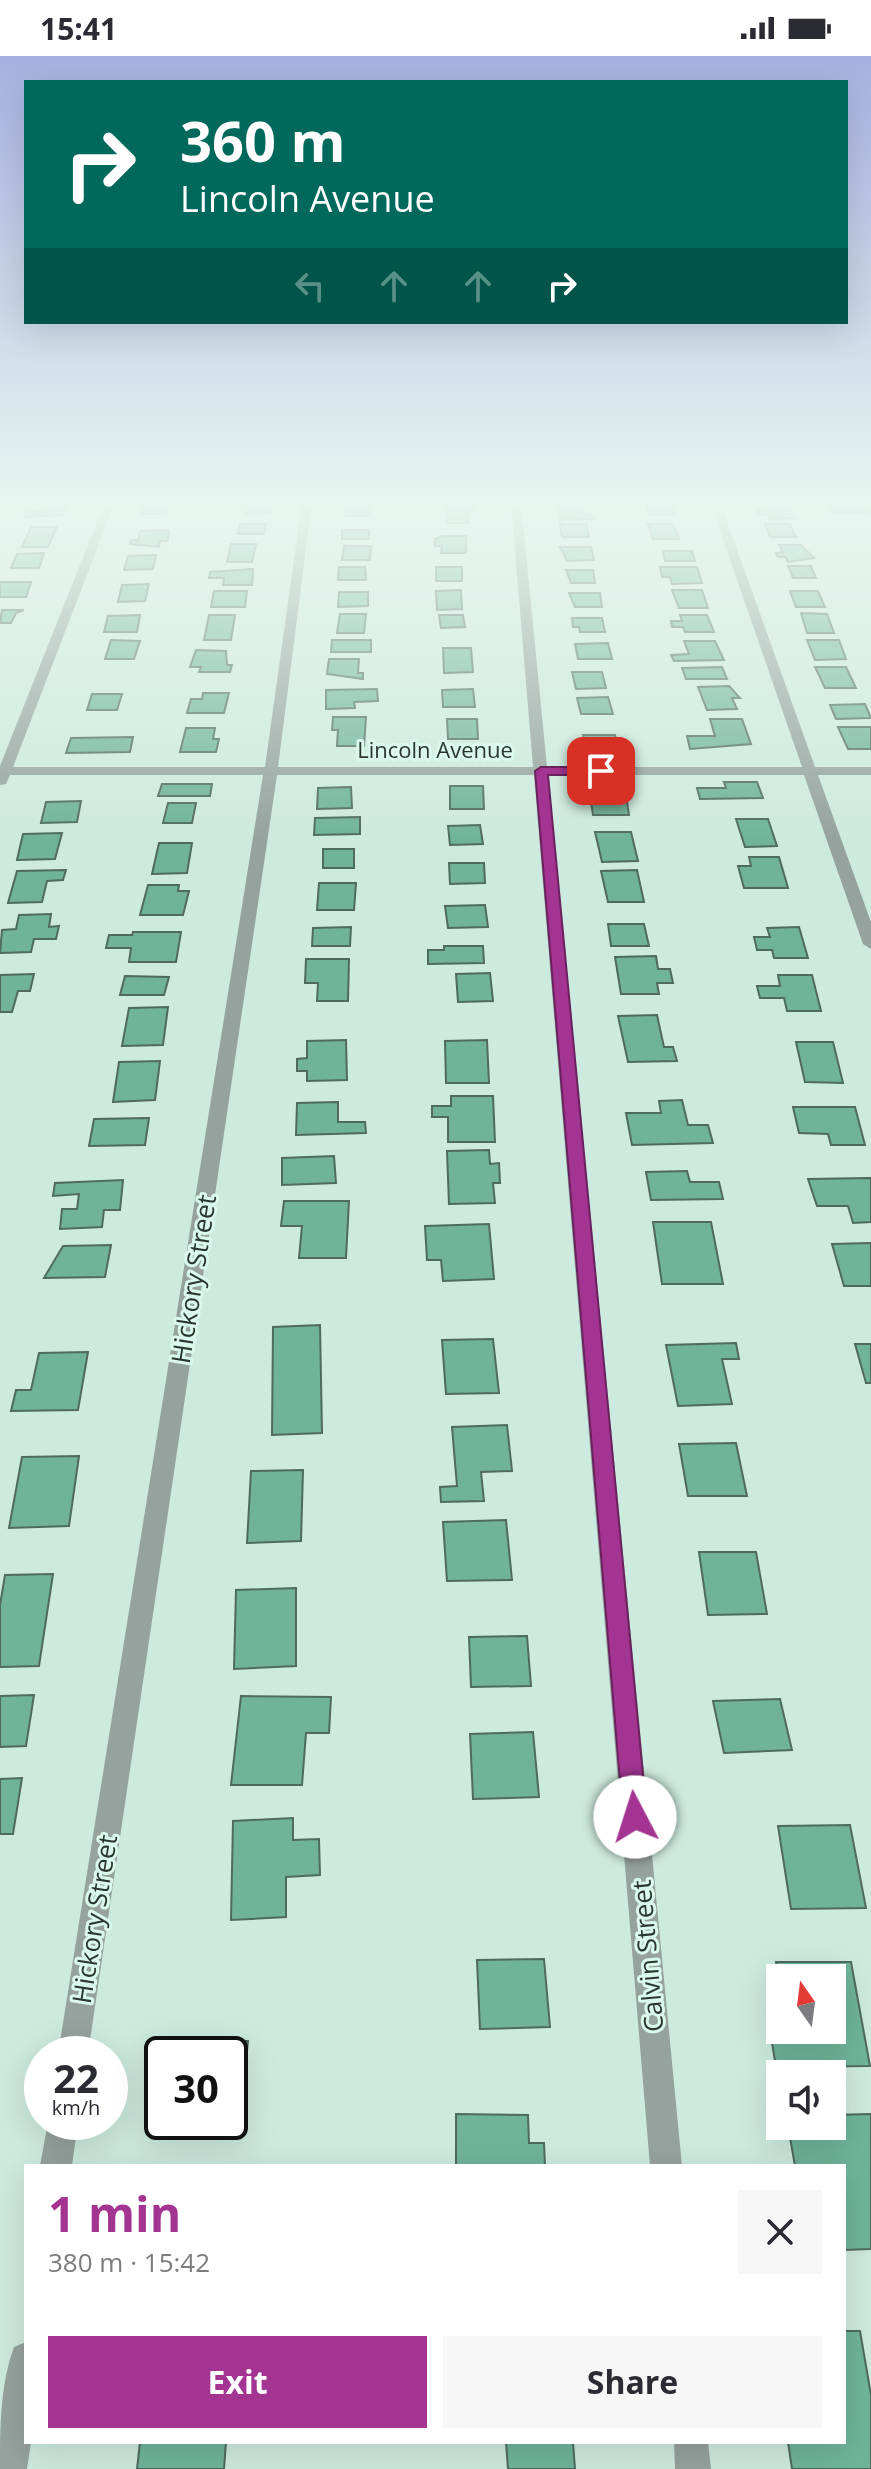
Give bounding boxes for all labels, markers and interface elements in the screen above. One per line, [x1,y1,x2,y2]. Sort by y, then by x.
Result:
text: 15:41 [40,8,117,49]
text: 360 m [180,102,346,178]
icon: right [48,112,152,216]
text: Lincoln Avenue [180,174,435,223]
icon: left [288,264,332,308]
icon: ahead [372,264,416,308]
icon: ahead [456,264,500,308]
icon: right [540,264,584,308]
street label: Lincoln Avenue [357,734,513,764]
pin [567,737,635,805]
icon: arrive [579,749,623,793]
street label: Hickory Street [162,1192,224,1366]
position arrow [593,1775,677,1859]
street label: Hickory Street [63,1832,125,2006]
street label: Calvin Street [622,1879,672,2033]
north arrow [766,1964,846,2044]
map controls [766,1964,846,2140]
speed limit sign: 30 [144,2036,248,2140]
text: 22 [53,2050,99,2105]
button: sound [766,2060,846,2140]
text: km/h [52,2094,100,2121]
text: 1 min [48,2181,181,2246]
button: close [738,2190,822,2274]
text: 380 m · 15:42 [48,2244,210,2280]
button: Exit [48,2336,427,2428]
button: Share [443,2336,822,2428]

